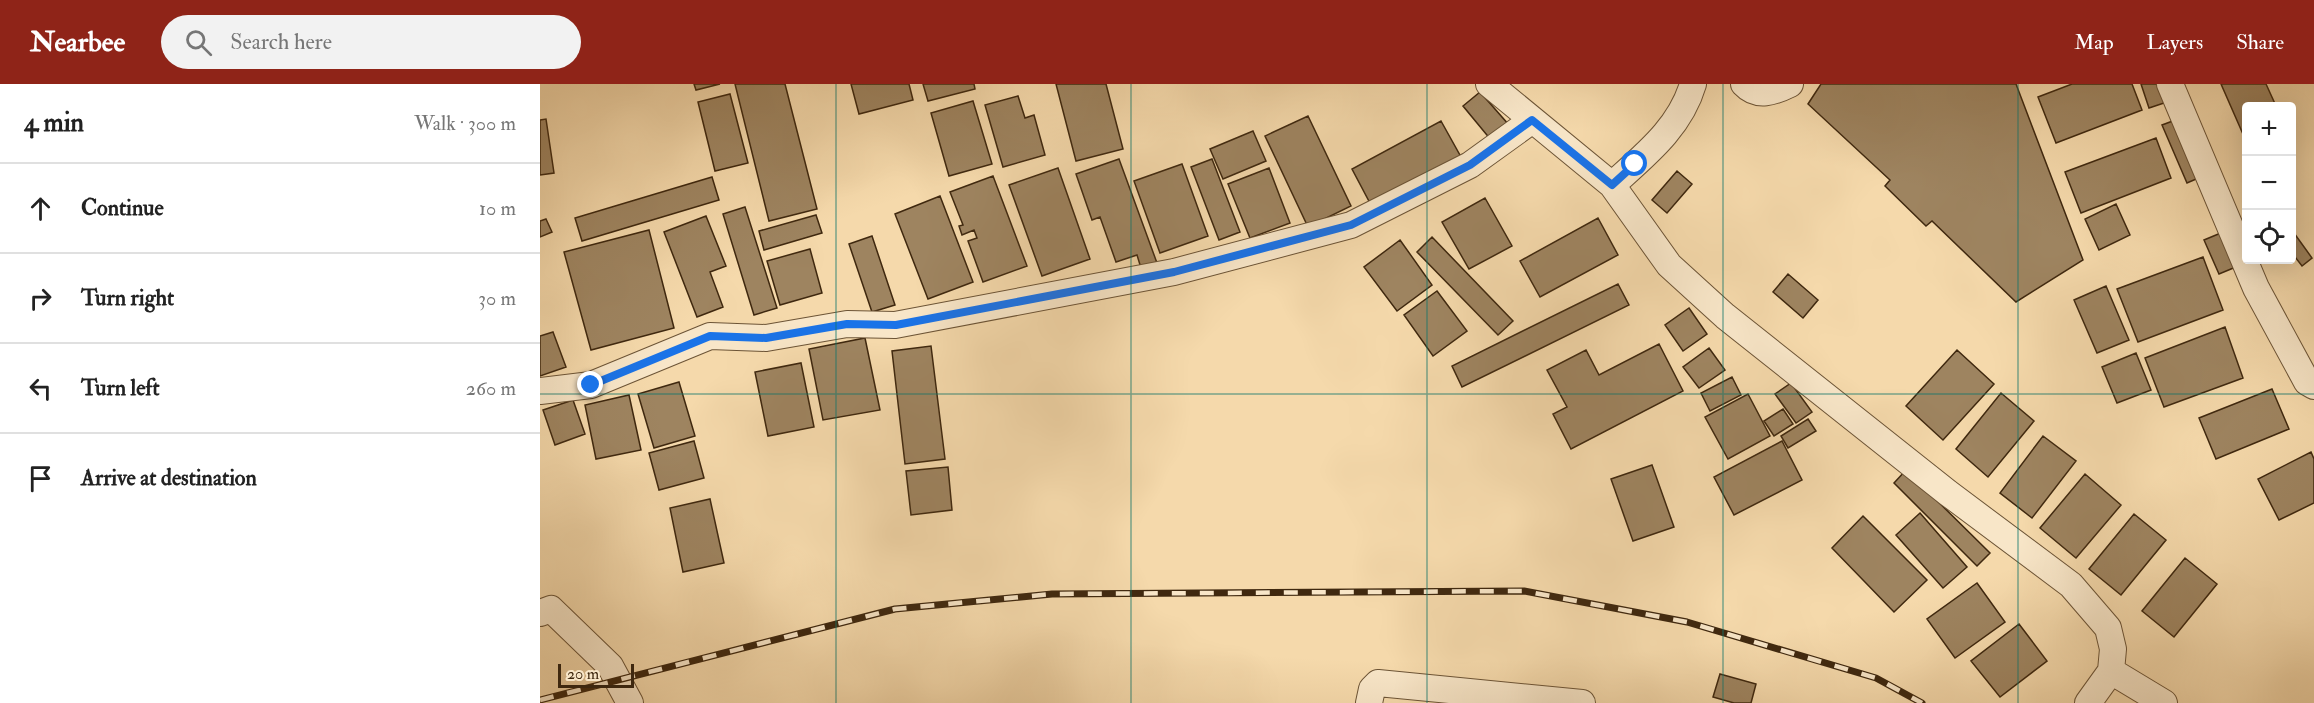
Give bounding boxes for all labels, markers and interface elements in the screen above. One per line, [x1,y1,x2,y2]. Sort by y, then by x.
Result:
search box [161,15,581,69]
text: Nearbee [30,25,125,60]
icon: search [182,26,215,59]
text: Search here [230,28,332,56]
text: Map [2074,29,2114,56]
text: Layers [2147,29,2203,56]
text: Share [2236,29,2284,56]
map controls [2242,102,2296,264]
button: + [2242,102,2296,156]
text: 4 min [24,107,84,139]
text: Walk · 300 m [414,111,516,136]
route start [1621,150,1647,176]
button: − [2242,156,2296,210]
icon: ahead [24,192,57,225]
text: Continue [81,194,164,222]
text: 10 m [479,196,516,221]
button: locate [2242,210,2296,264]
icon: right [24,282,57,315]
text: Turn right [81,284,174,312]
text: 30 m [478,286,516,311]
route end [577,371,603,397]
icon: left [24,372,57,405]
text: Turn left [81,374,160,402]
text: 260 m [466,376,516,401]
icon: arrive [24,462,57,495]
text: Arrive at destination [81,464,257,492]
scale bar [558,661,634,688]
text: 20 m [567,664,599,684]

